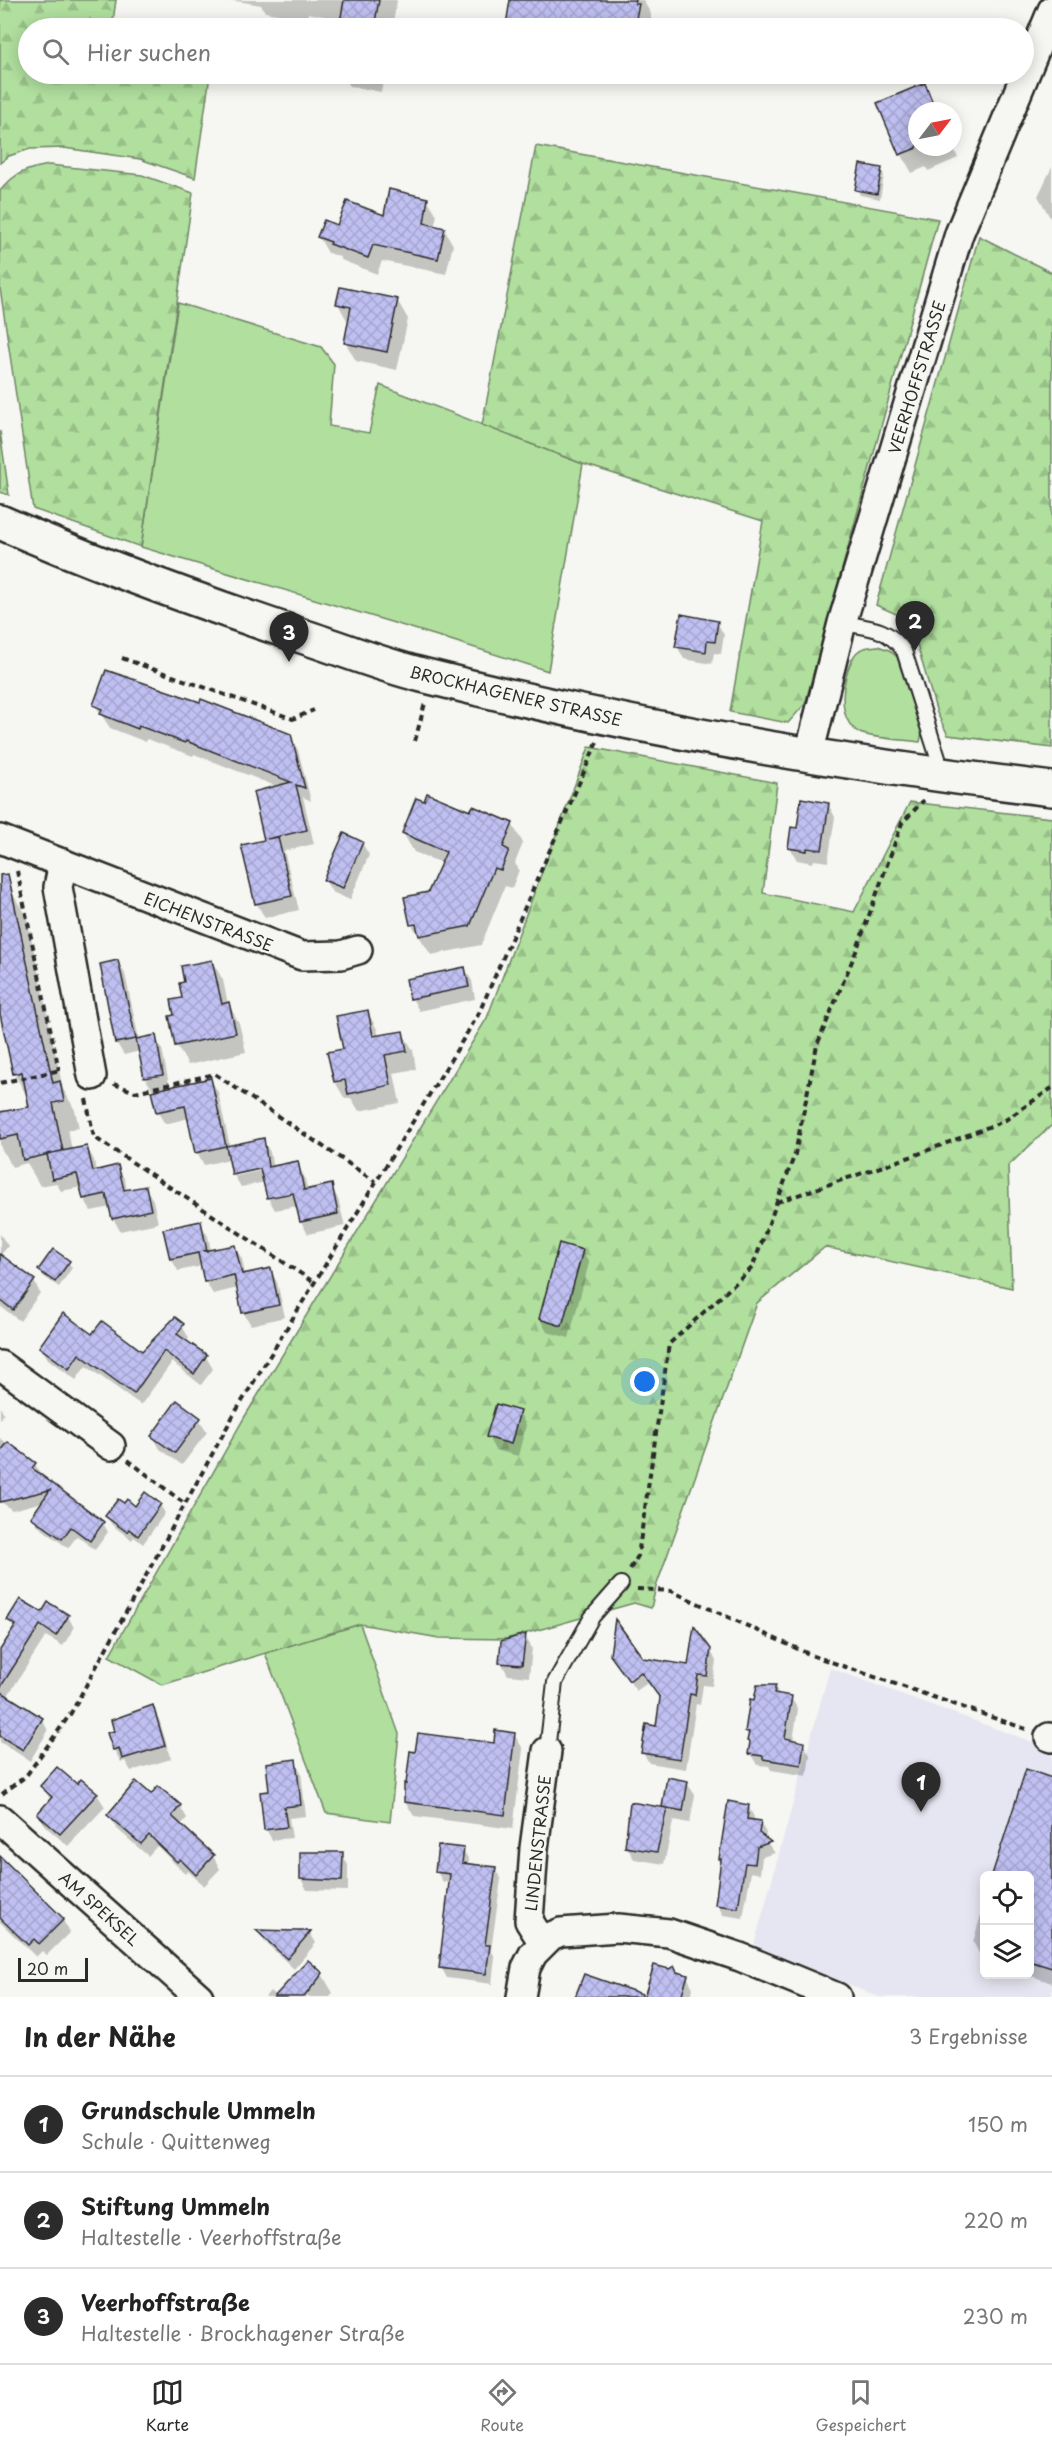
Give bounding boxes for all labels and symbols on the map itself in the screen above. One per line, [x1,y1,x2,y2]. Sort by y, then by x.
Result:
north arrow [908,102,962,156]
street label: VEERHOFFSTRASSE [881,297,951,457]
pin: 2 [896,602,934,651]
pin: 3 [270,612,308,662]
street label: BROCKHAGENER STRASSE [407,659,625,731]
street label: EICHENSTRASSE [141,885,277,957]
your location [630,1367,659,1396]
pin: 1 [902,1762,940,1812]
street label: LINDENSTRASSE [518,1774,556,1912]
street label: AM SPEKSEL [54,1865,146,1951]
scale bar [18,1955,88,1982]

